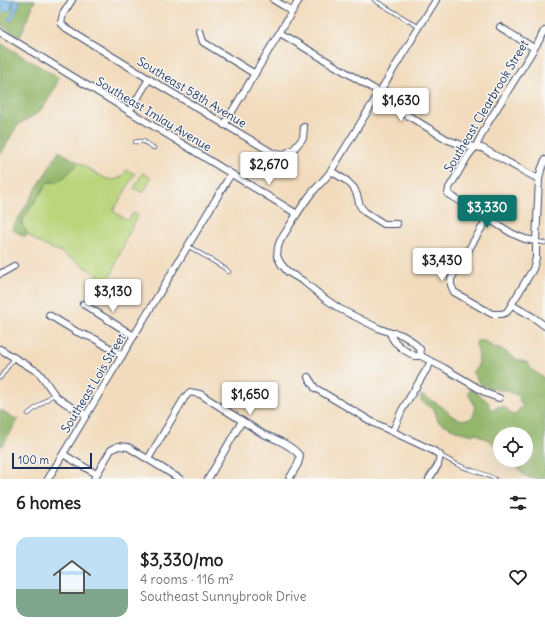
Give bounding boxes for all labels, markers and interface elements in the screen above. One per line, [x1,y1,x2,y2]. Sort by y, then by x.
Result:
street label: Southeast Clearbrook Street [440,37,532,175]
street label: Southeast 58th Avenue [135,53,249,131]
street label: Southeast Imlay Avenue [94,74,214,154]
pin: $1,630 [368,88,434,122]
text: $1,630 [382,92,420,109]
pin: $2,670 [236,152,302,186]
text: $2,670 [249,156,289,173]
pin: $3,330 [454,195,520,229]
text: $3,330 [467,199,507,216]
pin: $3,430 [409,248,475,282]
text: $3,430 [422,252,462,269]
pin: $3,130 [80,279,146,313]
text: $3,130 [94,283,132,300]
street label: Southeast Lois Street [57,331,129,435]
pin: $1,650 [217,382,283,416]
text: $1,650 [231,386,269,403]
map controls [493,427,533,467]
button: locate [493,427,533,467]
scale bar [12,451,92,470]
text: 100 m [18,453,49,467]
text: 6 homes [16,492,81,514]
icon: filters [507,492,529,514]
text: $3,330/mo [140,549,223,571]
icon: home [48,553,96,601]
icon: heart [507,566,529,588]
text: 4 rooms · 116 m² [140,571,234,588]
text: Southeast Sunnybrook Drive [140,588,306,605]

